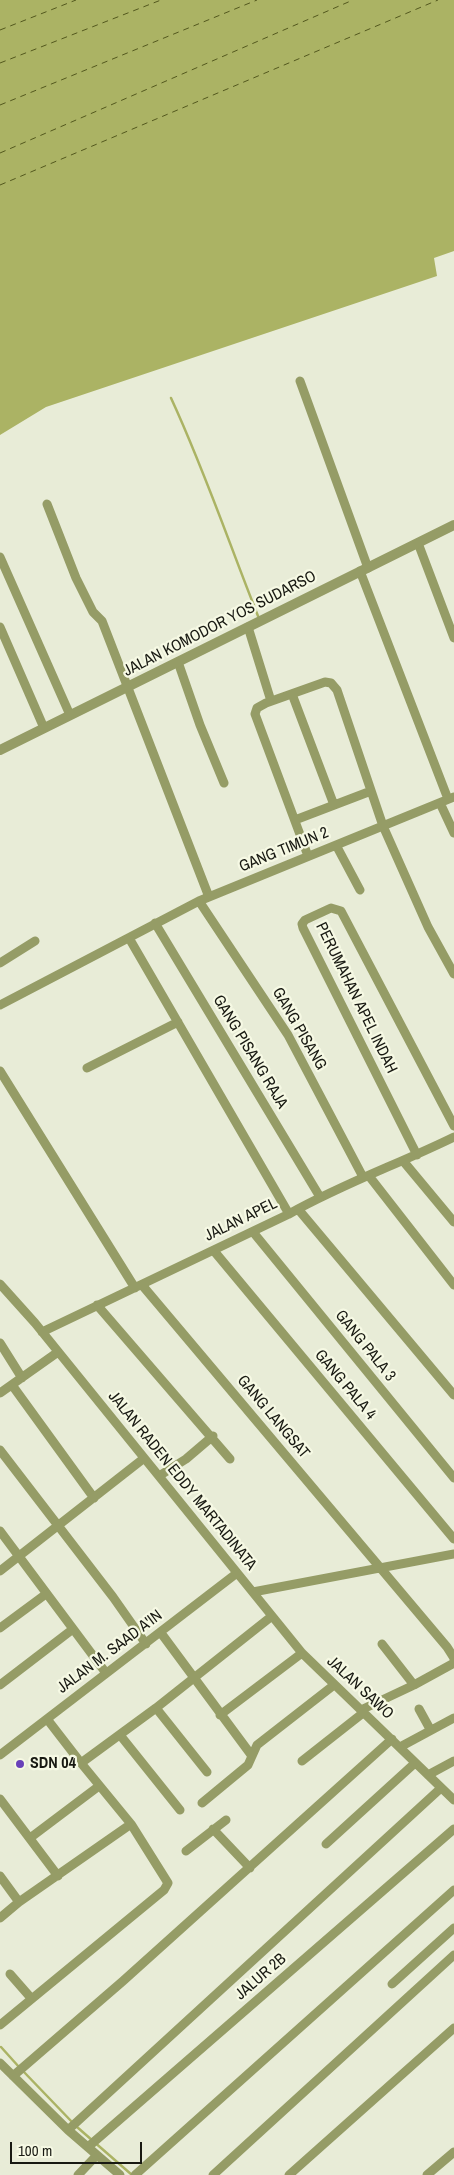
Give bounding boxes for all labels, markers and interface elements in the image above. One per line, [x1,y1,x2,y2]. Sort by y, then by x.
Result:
street label: JALAN KOMODOR YOS SUDARSO [120,567,320,681]
street label: GANG TIMUN 2 [236,823,332,877]
street label: PERUMAHAN APEL INDAH [311,919,401,1077]
street label: GANG PISANG [268,984,330,1074]
street label: GANG PISANG RAJA [209,992,291,1112]
street label: JALAN APEL [202,1194,280,1246]
street label: GANG PALA 3 [331,1307,399,1385]
street label: GANG PALA 4 [310,1346,380,1424]
street label: GANG LANGSAT [233,1372,313,1462]
street label: JALAN RADEN EDDY MARTADINATA [104,1388,260,1574]
street label: JALAN M. SAAD A'IN [54,1606,166,1698]
street label: JALAN SAWO [323,1652,397,1724]
place label: SDN 04 [30,1754,76,1774]
marker: SDN 04 [14,1758,26,1770]
street label: JALUR 2B [232,1950,290,2004]
scale bar [12,2132,145,2164]
text: 100 m [18,2140,52,2161]

